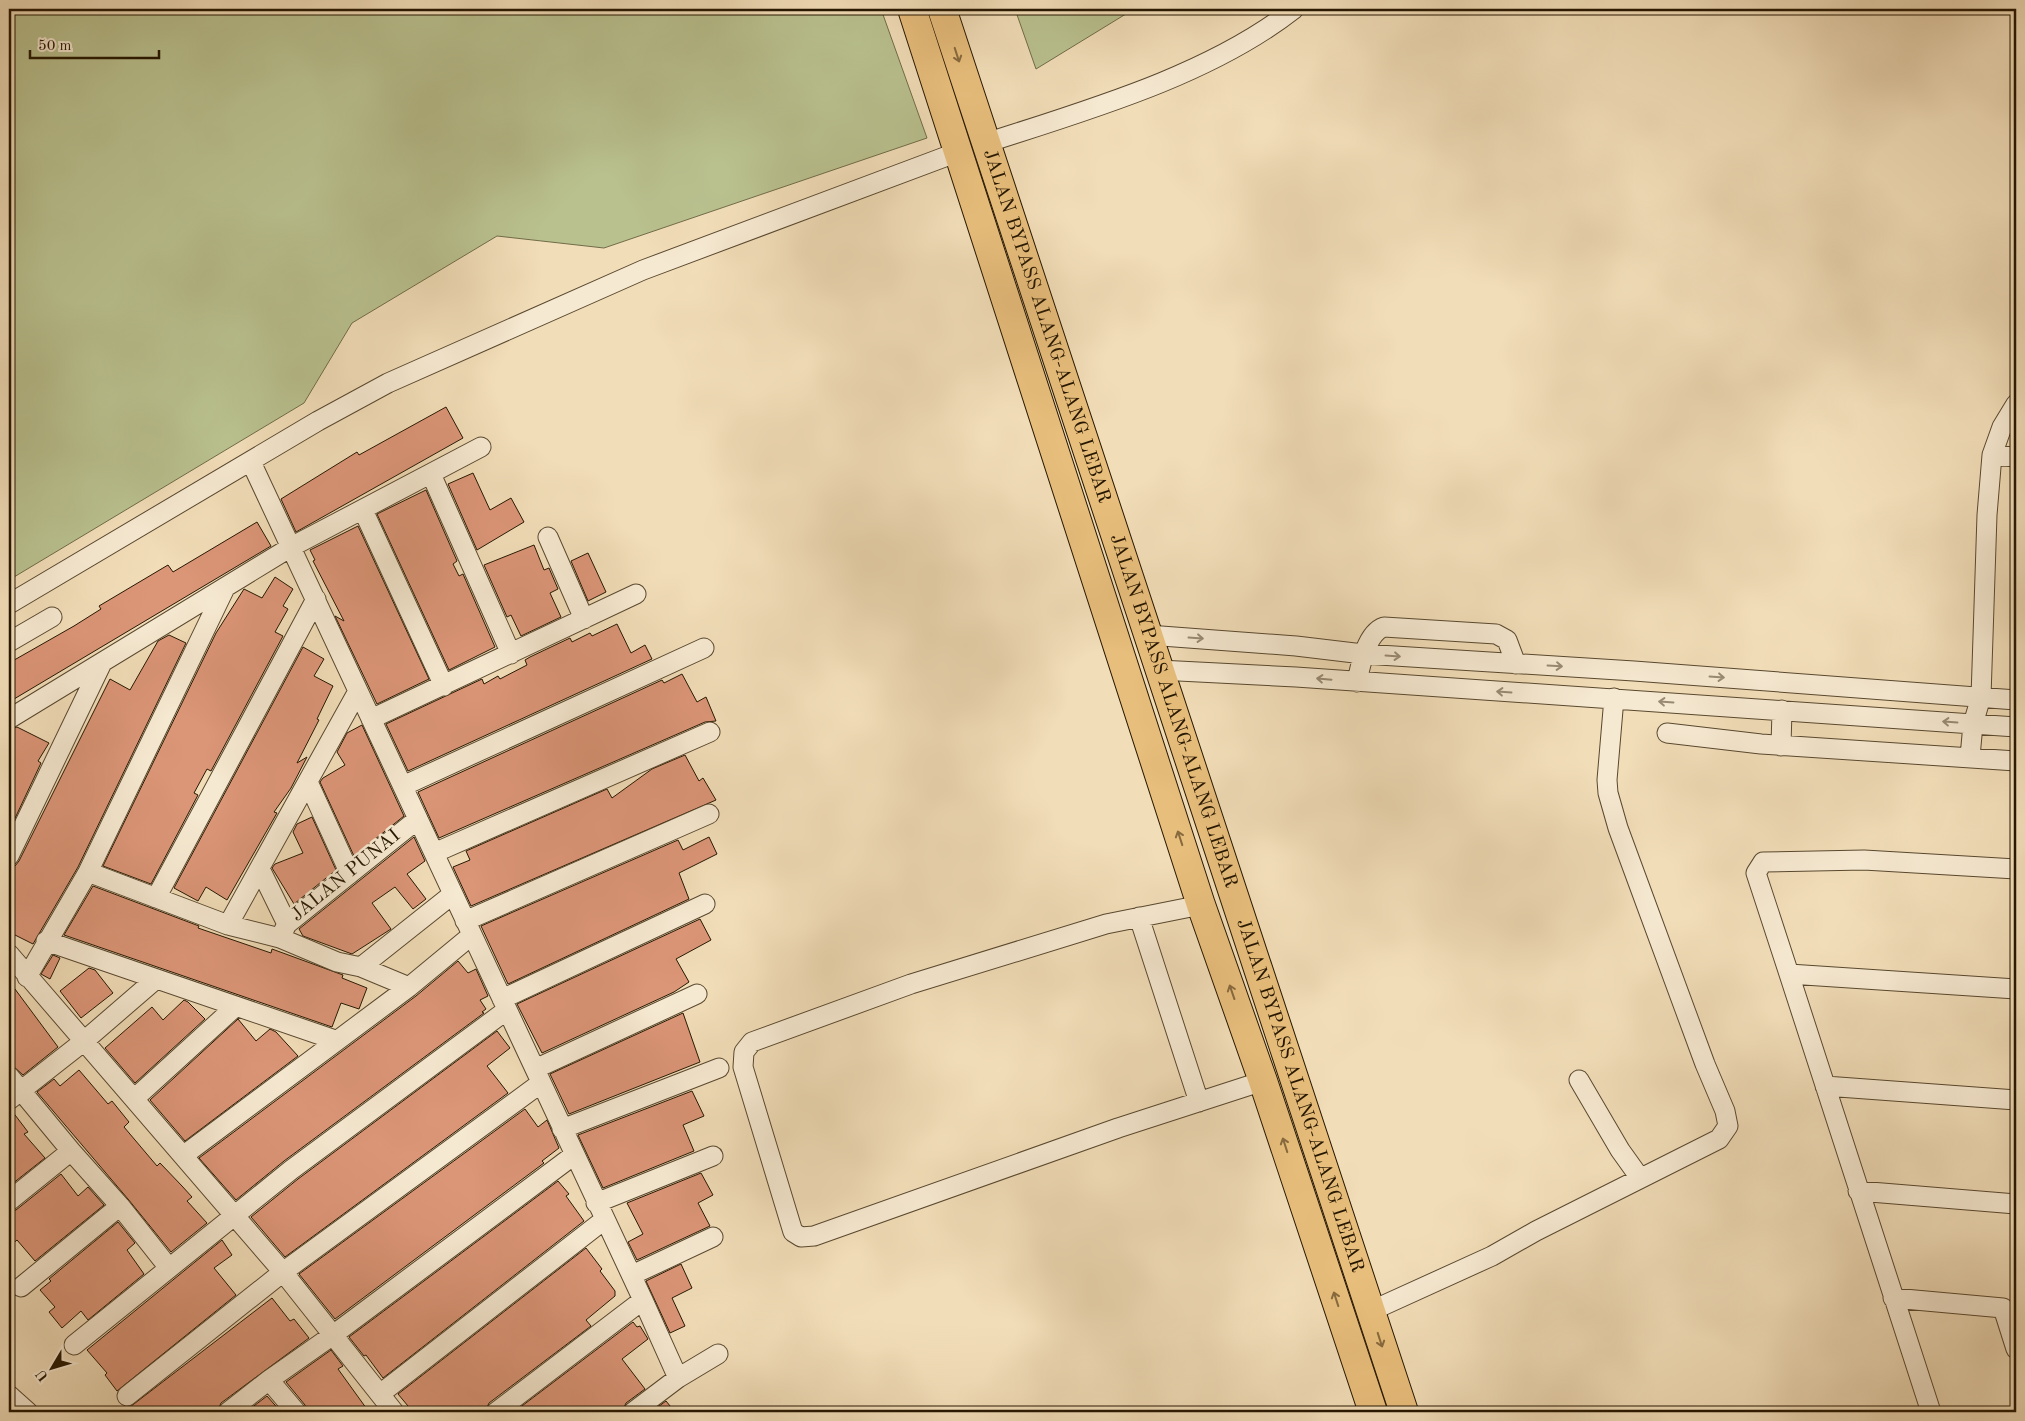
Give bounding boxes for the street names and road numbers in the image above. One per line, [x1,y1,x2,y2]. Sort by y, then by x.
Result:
street label: JALAN BYPASS ALANG-ALANG LEBAR [979,147,1114,505]
street label: JALAN BYPASS ALANG-ALANG LEBAR [1106,532,1240,890]
street label: JALAN PUNAI [288,826,404,926]
street label: JALAN BYPASS ALANG-ALANG LEBAR [1233,916,1367,1275]

